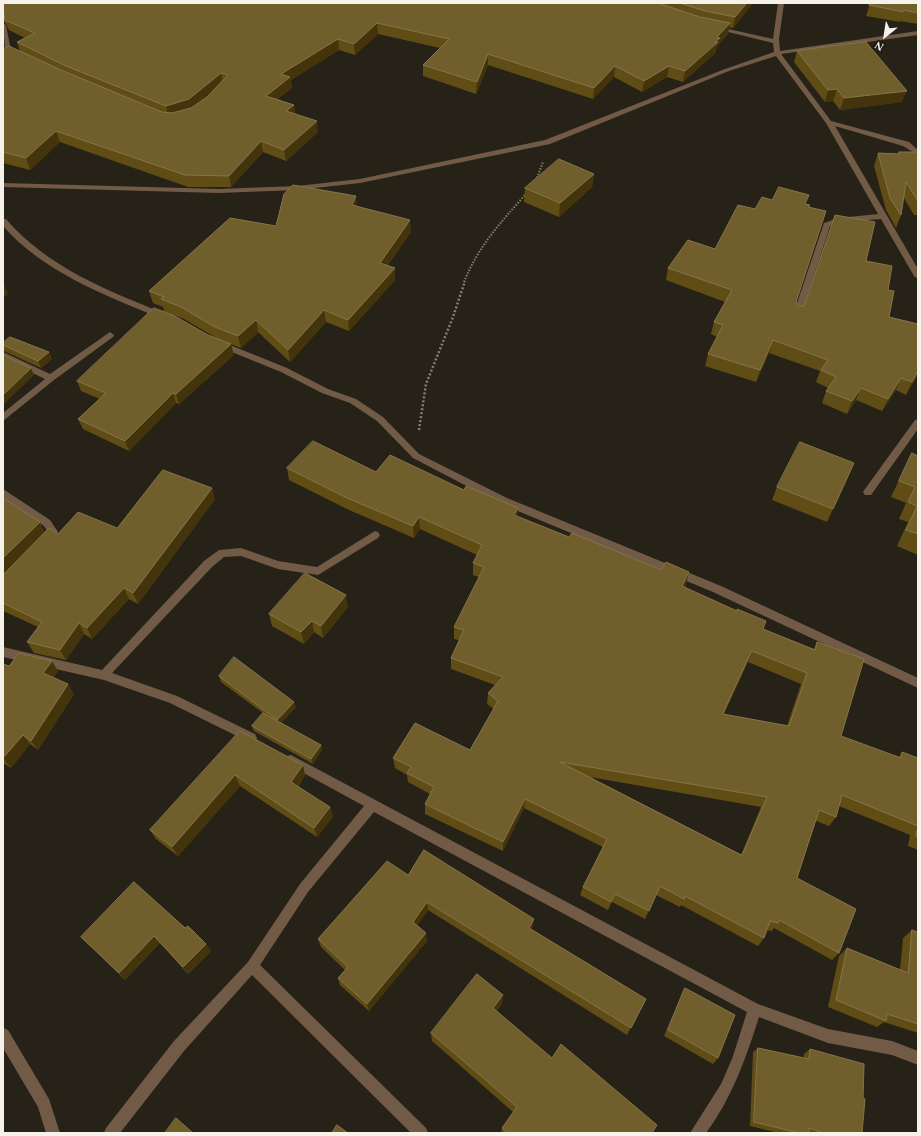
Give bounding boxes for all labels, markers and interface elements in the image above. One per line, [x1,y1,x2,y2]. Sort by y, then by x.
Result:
north arrow [865,16,905,56]
text: N [873,39,885,54]

